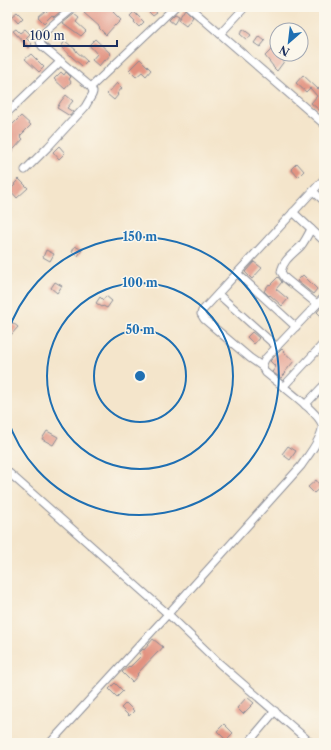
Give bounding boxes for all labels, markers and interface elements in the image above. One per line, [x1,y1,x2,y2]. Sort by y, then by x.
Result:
scale bar [24,22,117,48]
north arrow [269,22,309,62]
text: 100 m [30,28,65,43]
text: N [276,42,292,59]
text: 150 m [123,229,157,244]
text: 100 m [122,275,158,290]
text: 50 m [125,322,155,337]
centre of rings [133,369,147,383]

